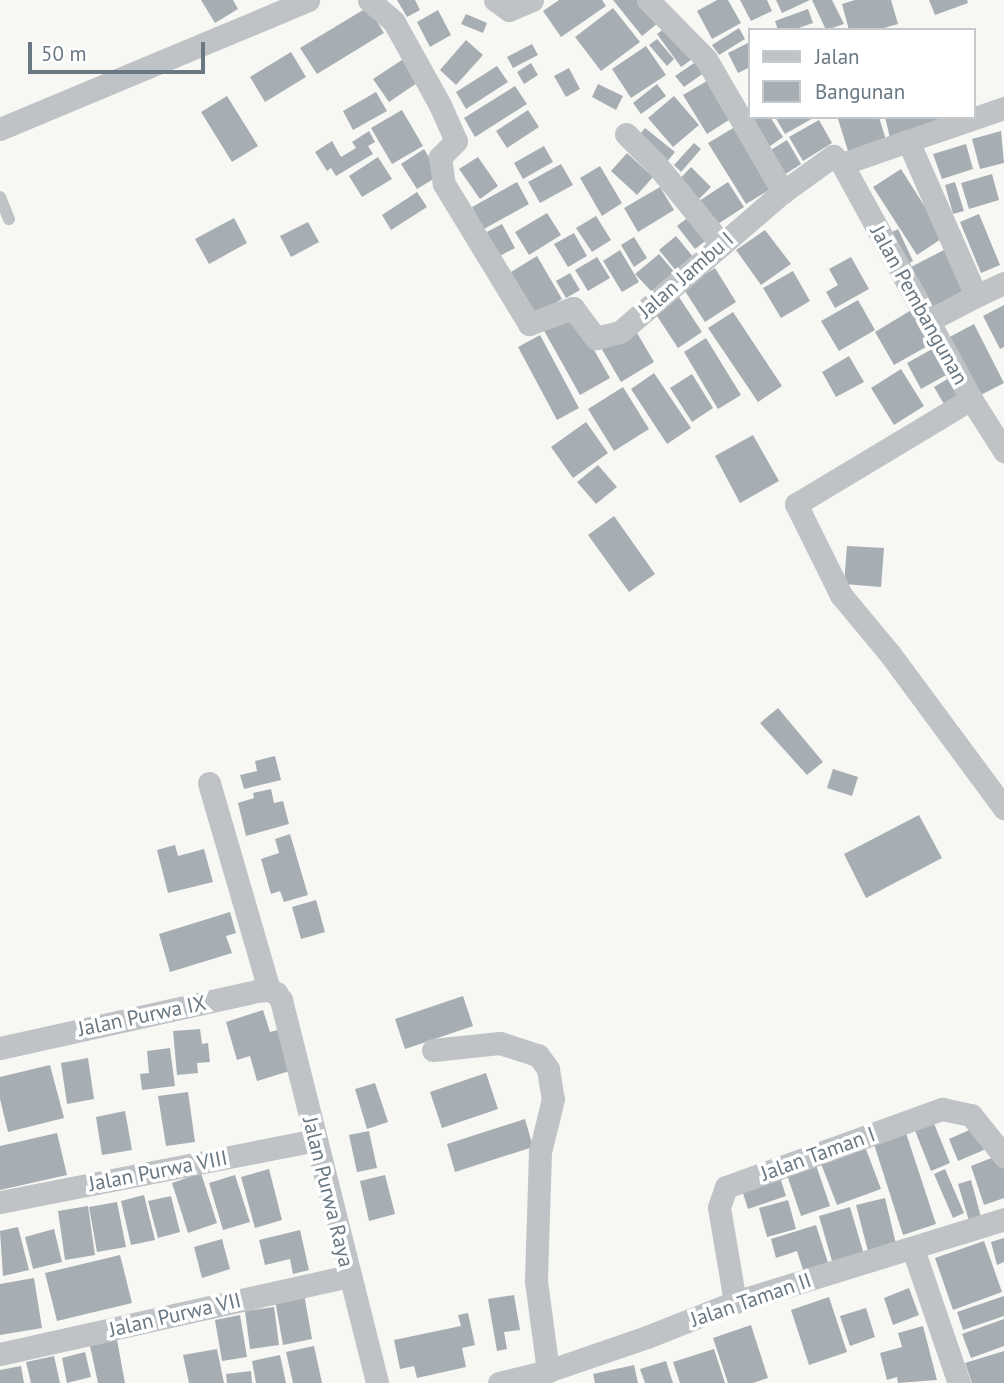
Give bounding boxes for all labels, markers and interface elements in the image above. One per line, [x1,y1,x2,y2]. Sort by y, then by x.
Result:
scale bar [32,28,208,72]
legend [748,28,976,119]
text: 50 m [41,40,87,67]
text: Jalan [815,43,860,70]
text: Bangunan [815,78,905,105]
street label: Jalan Pembangunan [865,221,973,389]
street label: Jalan Jambu I [633,227,739,323]
street label: Jalan Purwa IX [76,990,208,1042]
street label: Jalan Purwa Raya [297,1114,359,1270]
street label: Jalan Taman I [757,1122,879,1186]
street label: Jalan Purwa VIII [86,1145,230,1197]
street label: Jalan Taman II [687,1267,815,1333]
street label: Jalan Purwa VII [106,1288,244,1342]

